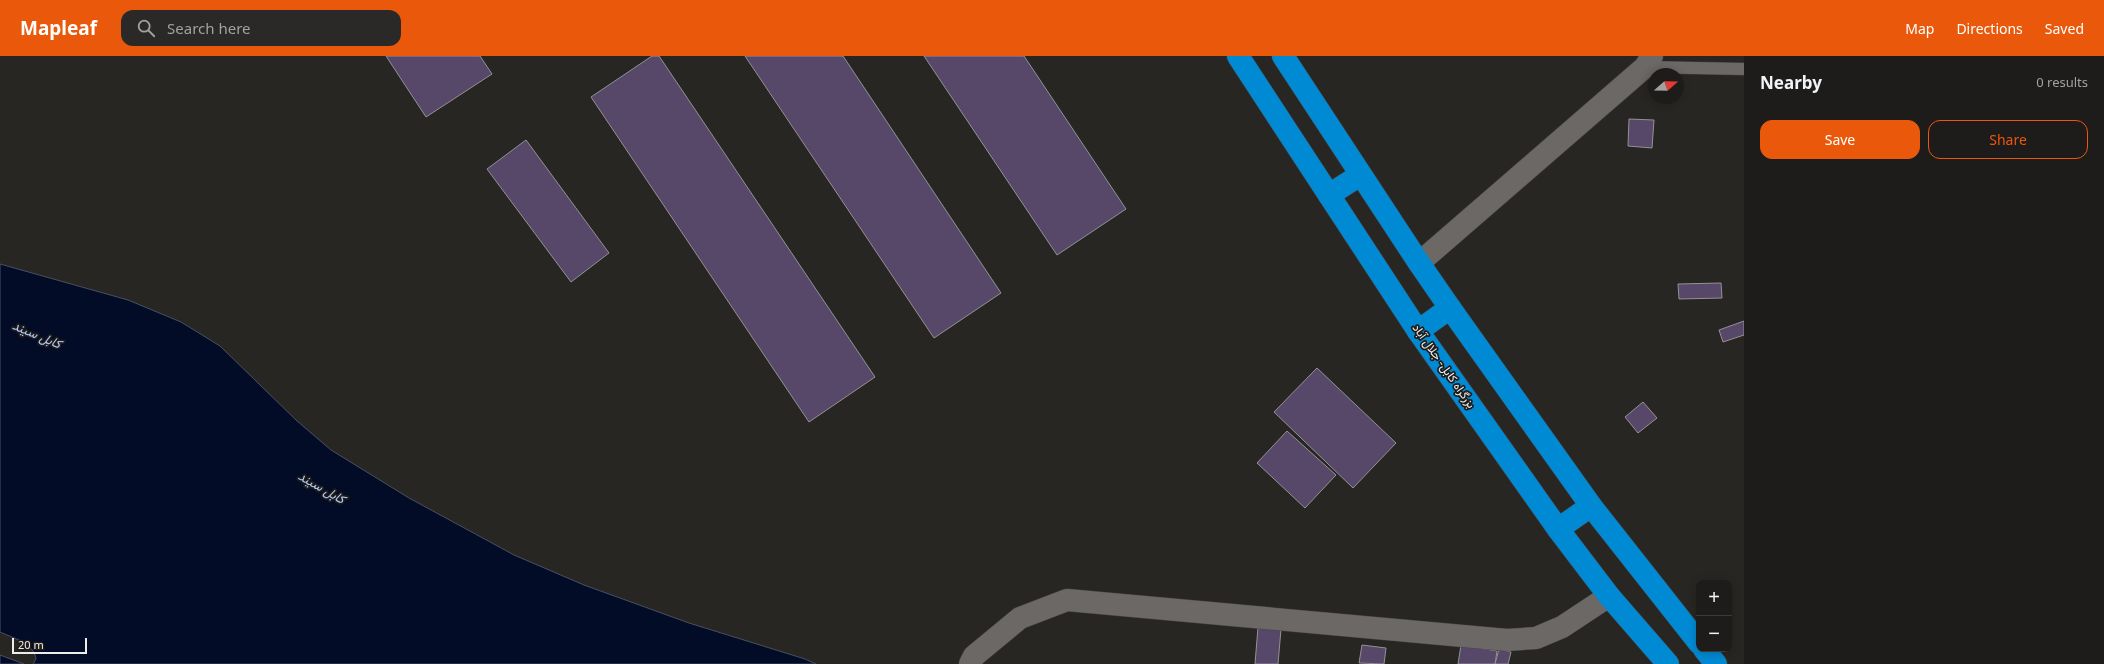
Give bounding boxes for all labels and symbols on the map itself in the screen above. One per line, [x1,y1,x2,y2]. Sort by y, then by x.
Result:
north arrow [1648,68,1684,104]
water label: کابل سيند [10,316,66,353]
street label: بزرگراه کابل- جلال آباد [1409,320,1480,412]
water label: کابل سيند [295,466,351,509]
scale bar [12,636,87,655]

